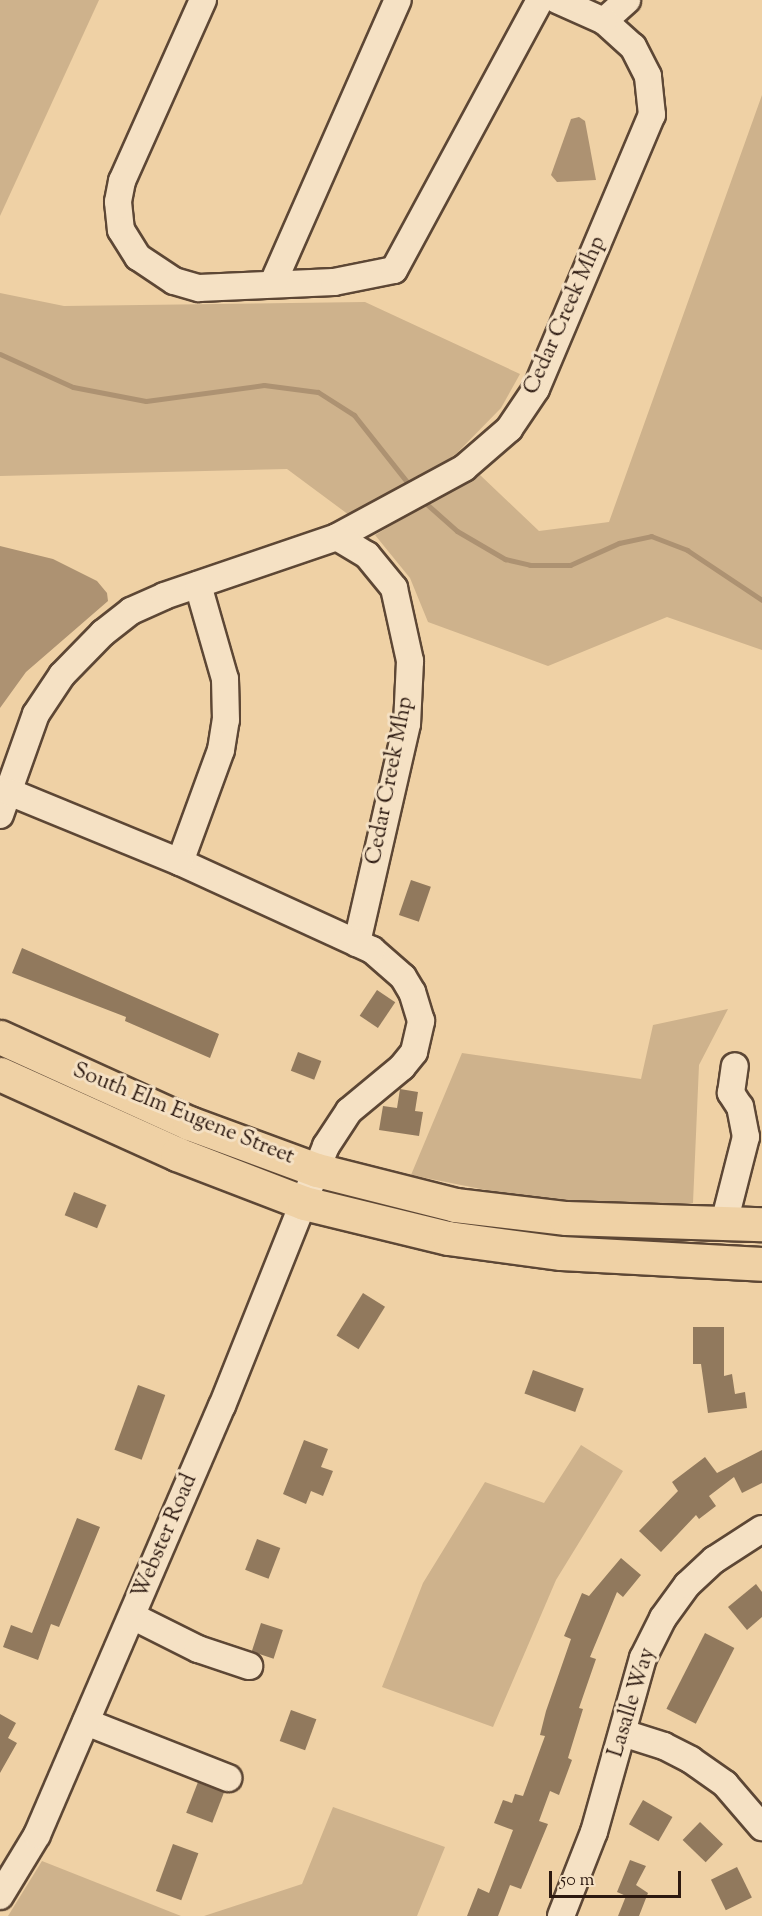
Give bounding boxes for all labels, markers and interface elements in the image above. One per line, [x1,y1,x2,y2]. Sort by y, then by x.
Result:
street label: Cedar Creek Mhp [519,233,613,399]
street label: Cedar Creek Mhp [362,695,420,867]
street label: South Elm Eugene Street [68,1058,298,1172]
street label: Webster Road [128,1471,204,1603]
street label: Lasalle Way [604,1645,662,1761]
scale bar [552,1859,684,1897]
text: 50 m [560,1868,594,1894]

